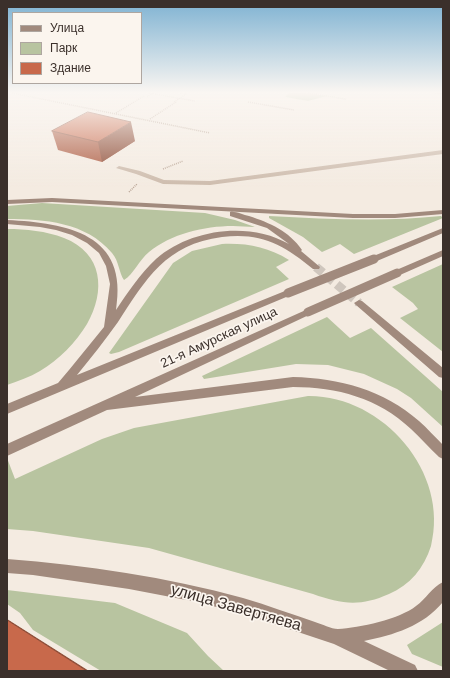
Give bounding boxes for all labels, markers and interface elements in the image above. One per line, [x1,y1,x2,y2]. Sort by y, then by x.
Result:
legend [12,12,142,84]
text: Улица [50,21,84,35]
text: Парк [50,41,77,55]
text: Здание [50,61,91,75]
street label: 21-я Амурская улица [158,304,280,372]
street label: улица Завертяева [169,580,303,636]

